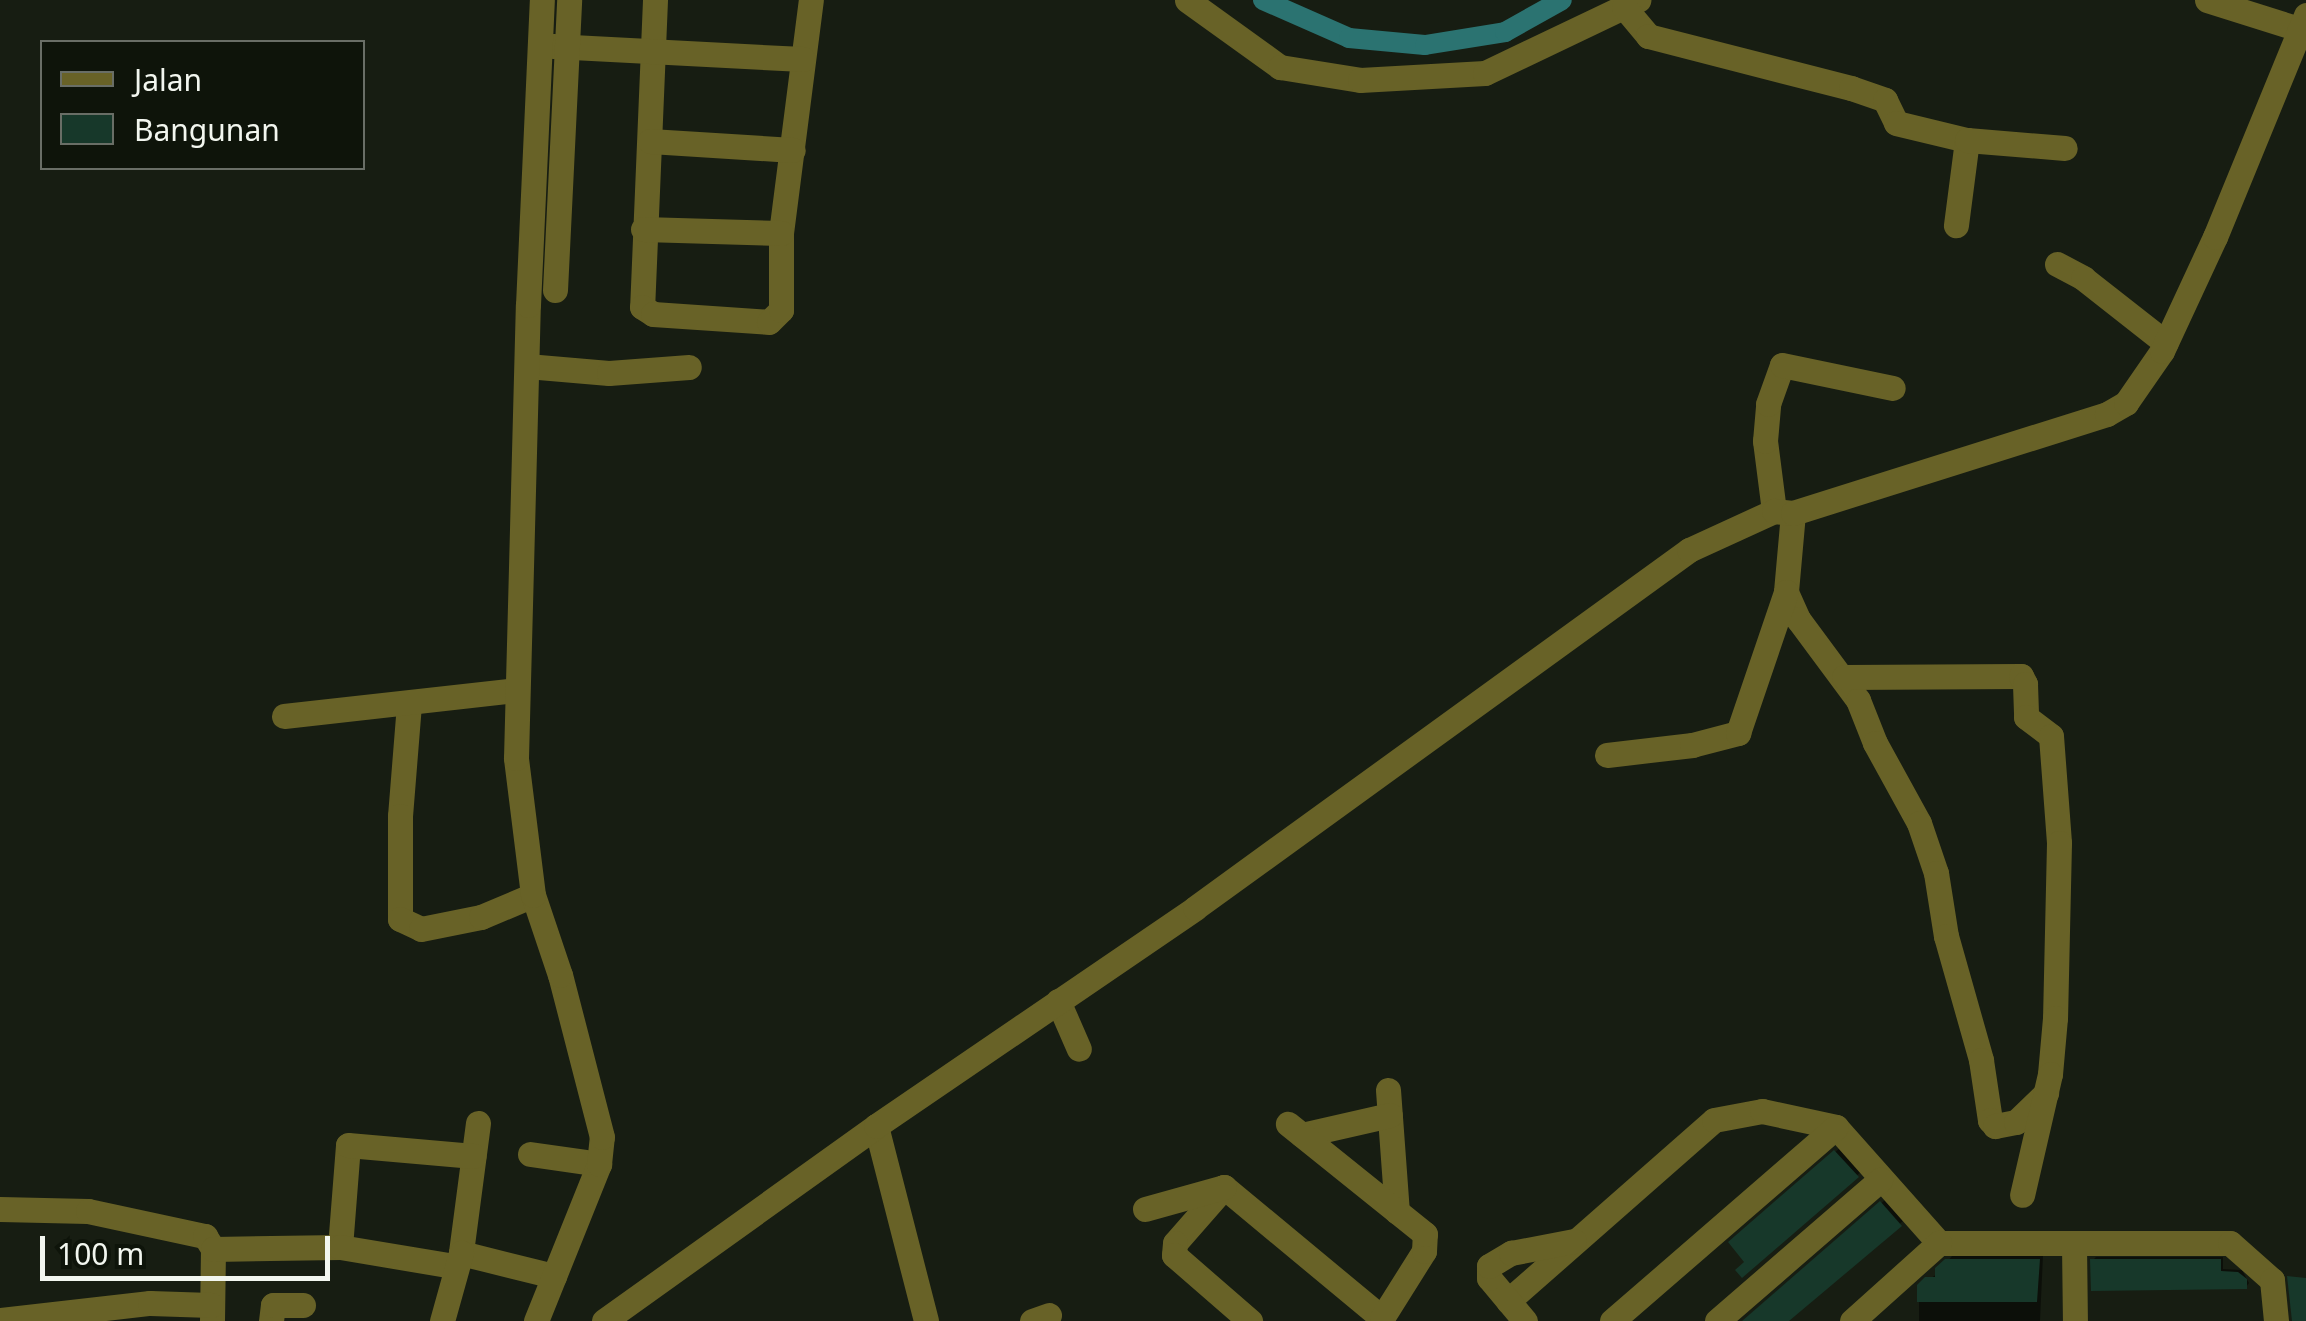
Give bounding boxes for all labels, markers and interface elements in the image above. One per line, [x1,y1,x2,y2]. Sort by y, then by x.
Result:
legend [40,40,365,170]
text: Jalan [134,59,202,100]
text: Bangunan [134,109,280,150]
scale bar [45,1216,335,1278]
text: 100 m [57,1233,144,1274]

